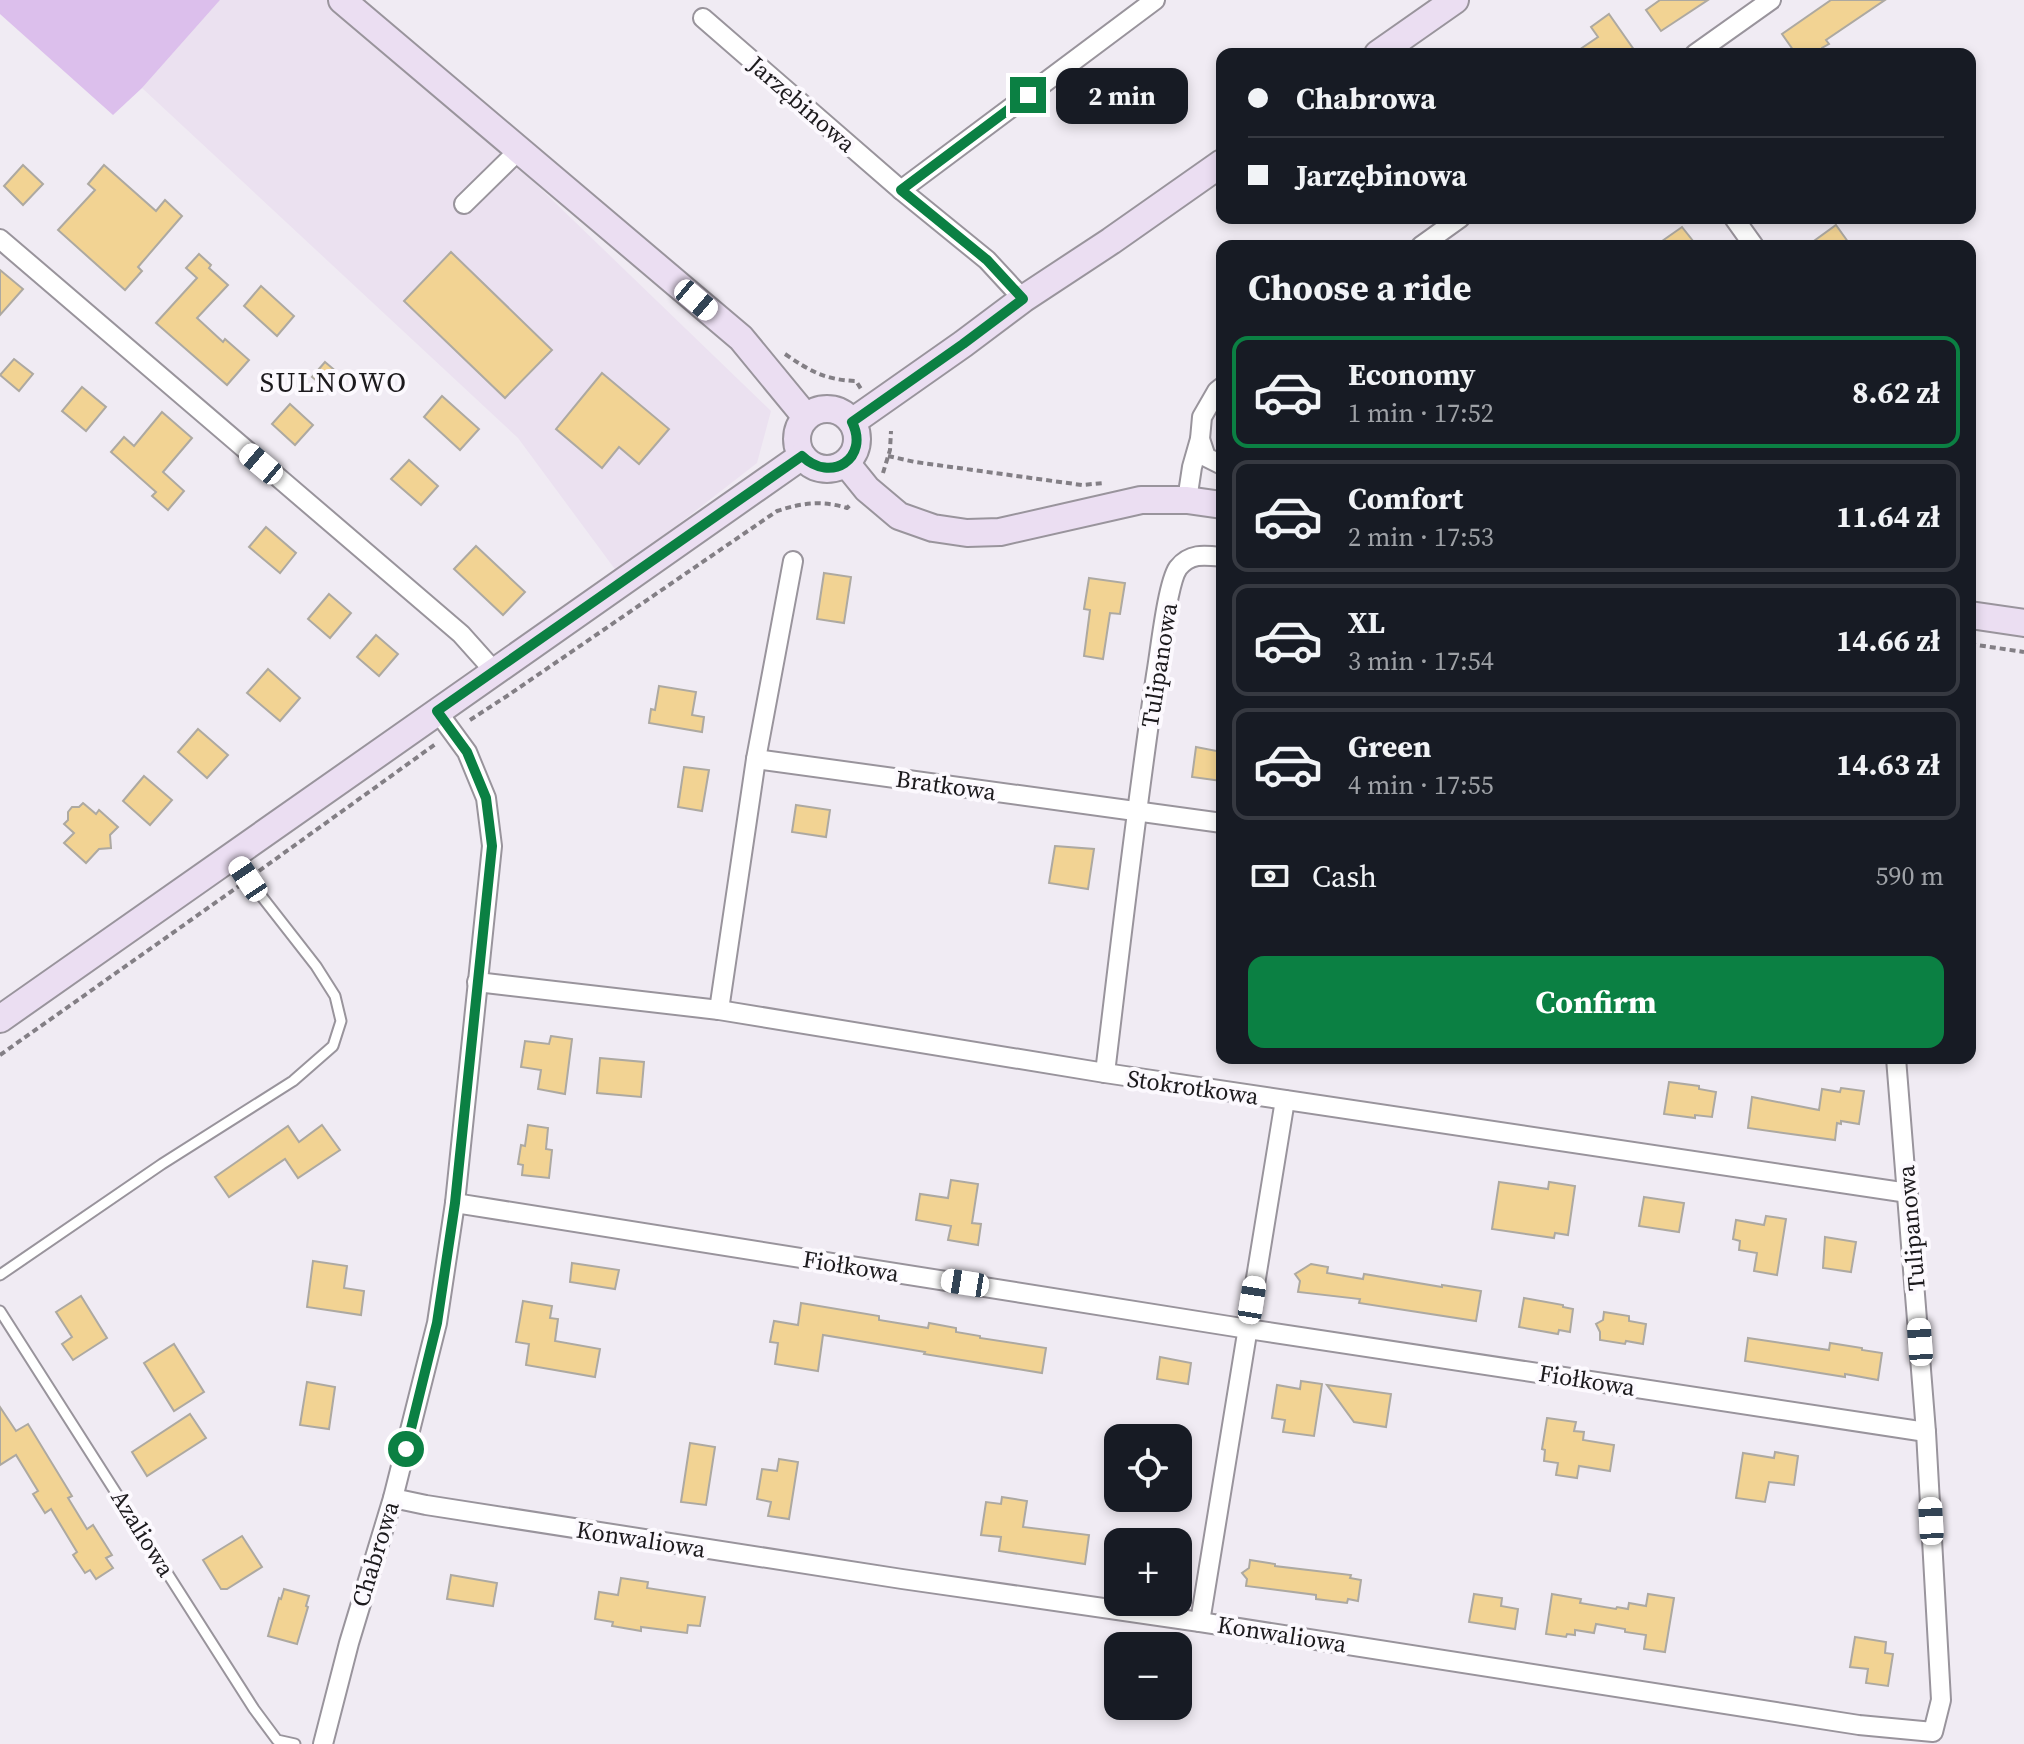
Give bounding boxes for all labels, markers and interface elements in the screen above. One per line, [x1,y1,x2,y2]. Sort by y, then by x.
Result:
street label: Jarzębinowa [740,47,863,160]
callout: 2 min [1056,67,1188,123]
route end [1010,77,1046,113]
text: 2 min [1088,78,1156,114]
text: Chabrowa [1296,78,1436,119]
text: Jarzębinowa [1296,155,1467,196]
text: Choose a ride [1248,263,1471,312]
car [670,275,722,325]
text: Economy [1348,354,1476,395]
icon: car [1252,356,1324,428]
district label: SULNOWO [260,363,408,401]
text: 8.62 zł [1852,372,1940,413]
text: 1 min · 17:52 [1348,395,1494,431]
car [235,439,287,489]
text: Comfort [1348,478,1463,519]
icon: car [1252,480,1324,552]
text: 11.64 zł [1836,496,1940,537]
text: 2 min · 17:53 [1348,519,1494,555]
street label: Tulipanowa [1133,599,1185,730]
text: XL [1348,602,1385,643]
icon: car [1252,604,1324,676]
text: 14.66 zł [1836,620,1940,661]
text: 3 min · 17:54 [1348,643,1494,679]
text: Green [1348,726,1431,767]
icon: car [1252,728,1324,800]
text: 14.63 zł [1836,744,1940,785]
street label: Bratkowa [894,762,999,808]
text: 4 min · 17:55 [1348,767,1494,803]
car [225,852,271,906]
icon: cash [1248,854,1292,898]
text: Cash [1312,856,1377,897]
text: 590 m [1876,858,1944,894]
button: Confirm [1248,956,1944,1048]
street label: Stokrotkowa [1125,1061,1262,1113]
street label: Tulipanowa [1889,1163,1933,1292]
street label: Fiołkowa [801,1242,902,1290]
car [939,1267,991,1299]
car [1236,1274,1268,1326]
car [1906,1317,1934,1367]
street label: Fiołkowa [1537,1356,1638,1404]
map controls [1104,1424,1192,1720]
button: locate [1104,1424,1192,1512]
route start [388,1431,424,1467]
street label: Azaliowa [103,1483,183,1583]
street label: Chabrowa [343,1496,407,1611]
car [1918,1496,1944,1546]
street label: Konwaliowa [574,1513,709,1566]
button: + [1104,1528,1192,1616]
street label: Konwaliowa [1215,1608,1350,1661]
button: − [1104,1632,1192,1720]

